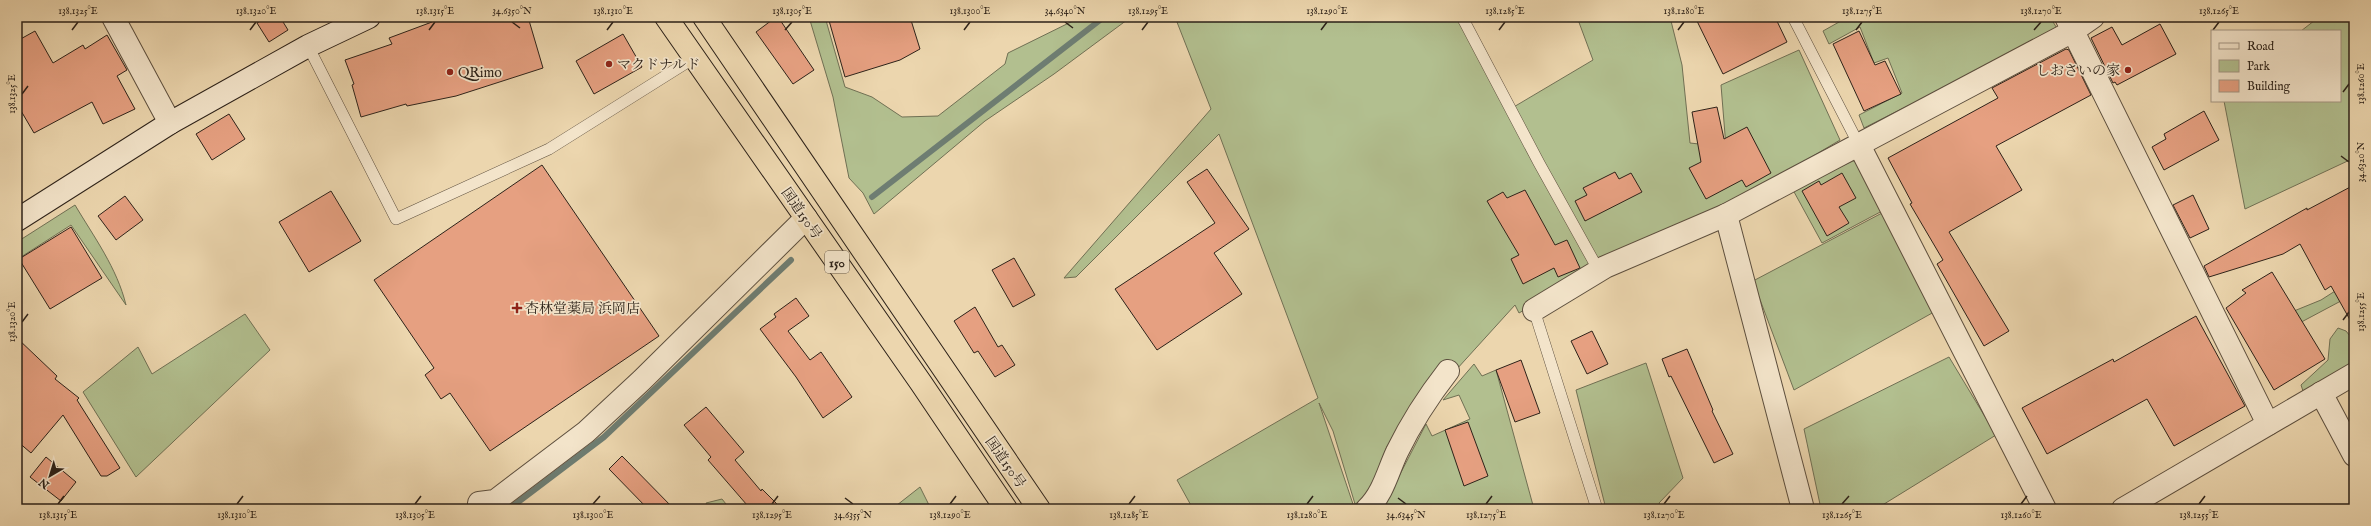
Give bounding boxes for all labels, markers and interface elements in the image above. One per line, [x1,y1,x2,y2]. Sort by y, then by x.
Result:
text: 138.1325°E [58,5,98,18]
text: 138.1320°E [236,5,276,18]
text: 138.1315°E [416,5,454,18]
text: 34.6350°N [492,5,532,18]
text: 138.1310°E [593,5,633,18]
text: 138.1305°E [772,5,812,18]
text: 138.1300°E [950,5,991,18]
text: 34.6340°N [1045,5,1086,18]
text: 138.1295°E [1128,5,1168,18]
text: 138.1290°E [1306,5,1348,18]
text: 138.1285°E [1485,5,1525,18]
text: 138.1280°E [1664,5,1705,18]
text: 138.1275°E [1842,5,1882,18]
text: 138.1270°E [2020,5,2062,18]
text: 138.1265°E [2199,5,2239,18]
legend [2211,30,2341,102]
text: Road [2247,39,2275,54]
place label: マクドナルド [617,56,700,74]
marker: マクドナルド [604,59,614,69]
text: Park [2247,59,2270,74]
place label: しおさいの家 [2036,62,2120,80]
text: 138.1260°E [2355,63,2368,105]
place label: QRimo [458,64,502,82]
marker: しおさいの家 [2123,65,2133,75]
marker: QRimo [445,67,455,77]
text: 138.1325°E [6,74,19,114]
text: Building [2247,79,2291,94]
text: 34.6320°N [2355,141,2368,182]
street label: 国道150号 [777,184,826,243]
road number: 150 [825,251,849,273]
text: 138.1255°E [2355,292,2368,332]
place label: 杏林堂薬局 浜岡店 [525,300,640,318]
text: 138.1320°E [6,302,19,342]
marker: 杏林堂薬局 浜岡店 [512,303,522,313]
street label: 国道150号 [981,433,1030,492]
north arrow [30,456,70,496]
text: N [36,474,53,492]
text: 138.1315°E [39,509,77,522]
text: 138.1310°E [217,509,257,522]
text: 138.1305°E [395,509,435,522]
text: 138.1300°E [573,509,614,522]
text: 138.1295°E [752,509,792,522]
text: 34.6355°N [834,509,872,522]
text: 138.1290°E [929,509,971,522]
text: 138.1285°E [1109,509,1149,522]
text: 138.1280°E [1287,509,1328,522]
text: 34.6345°N [1386,509,1426,522]
text: 138.1275°E [1466,509,1506,522]
text: 138.1270°E [1643,509,1685,522]
text: 138.1265°E [1822,509,1862,522]
text: 138.1260°E [2000,509,2042,522]
text: 138.1255°E [2179,509,2219,522]

